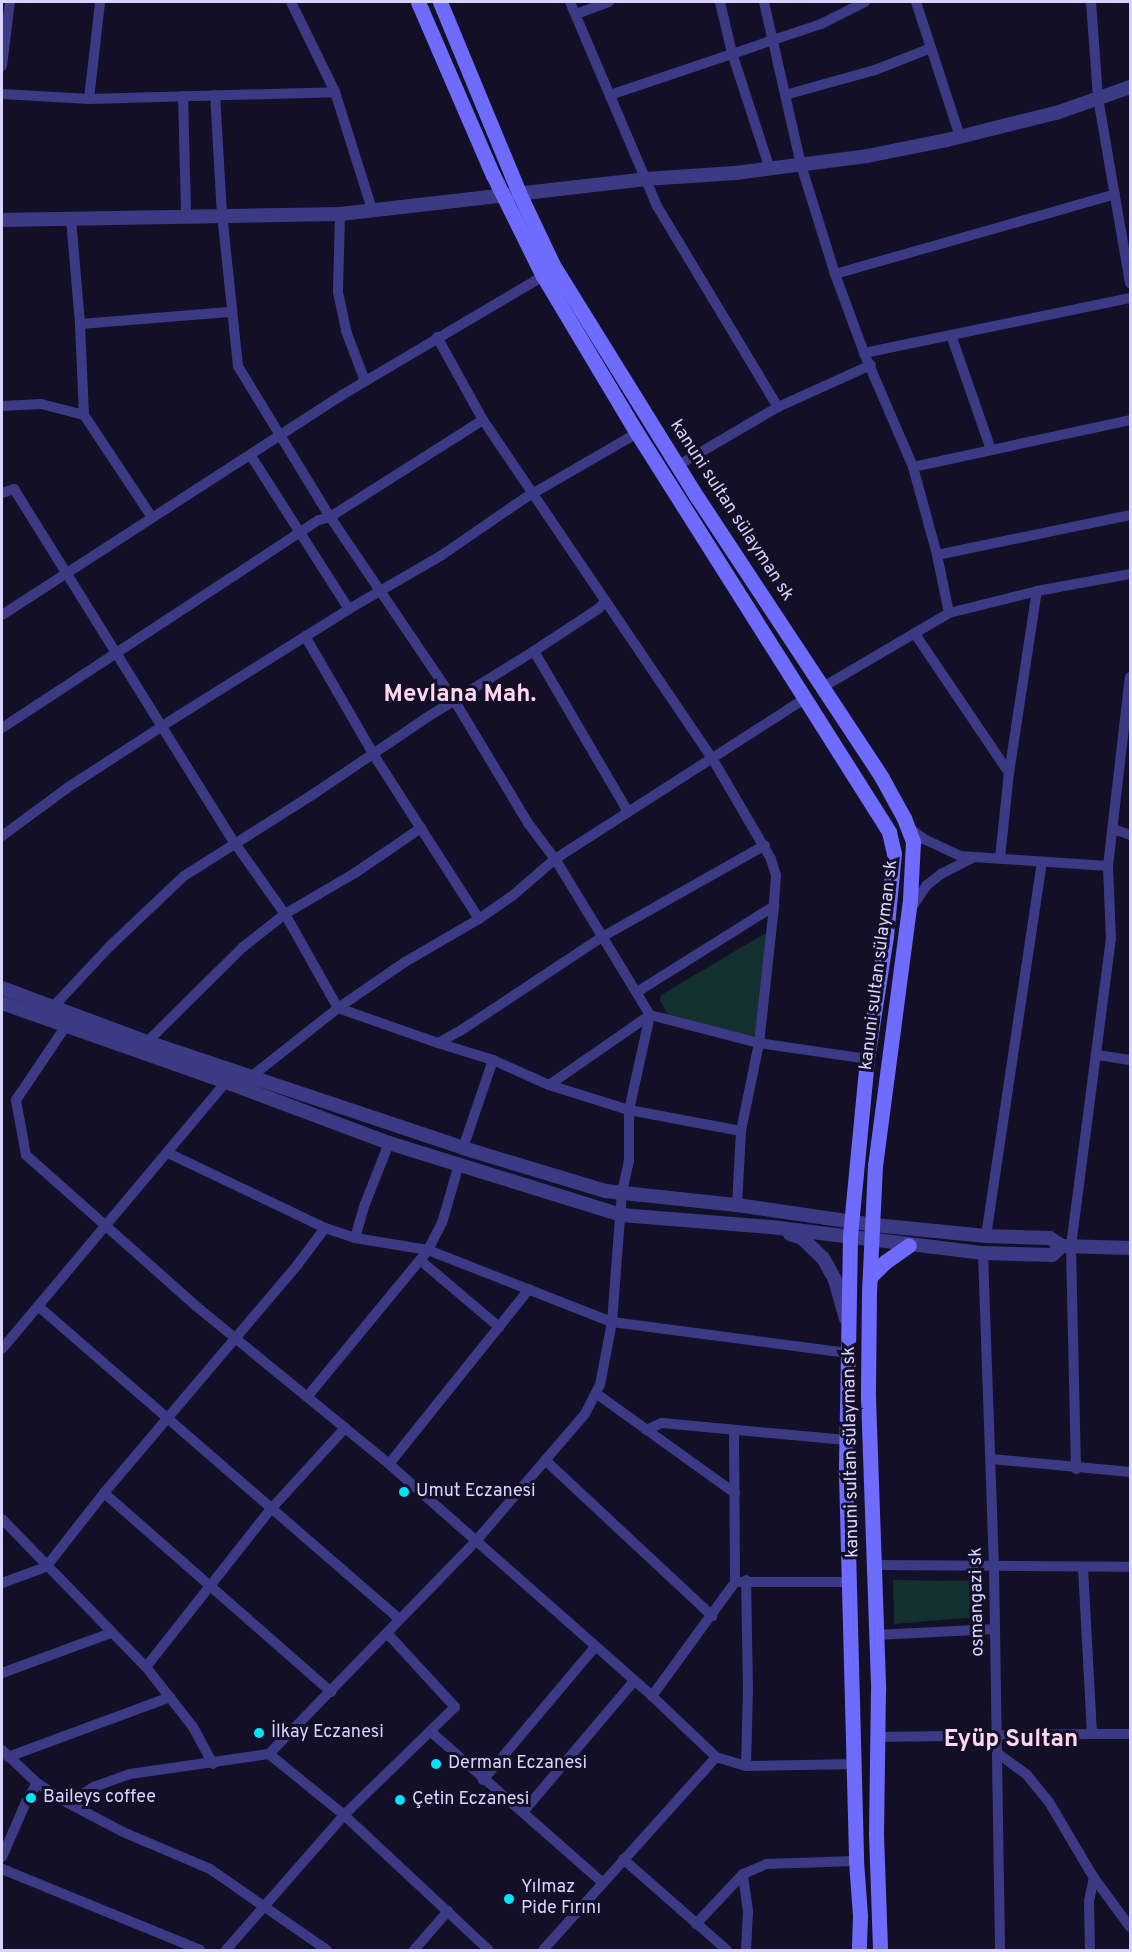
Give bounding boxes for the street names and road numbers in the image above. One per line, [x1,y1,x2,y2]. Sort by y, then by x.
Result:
street label: kanuni sultan sülayman sk [664,416,798,606]
street label: kanuni sultan sülayman sk [856,859,904,1071]
street label: kanuni sultan sülayman sk [839,1346,865,1558]
street label: osmangazi sk [966,1547,990,1657]

